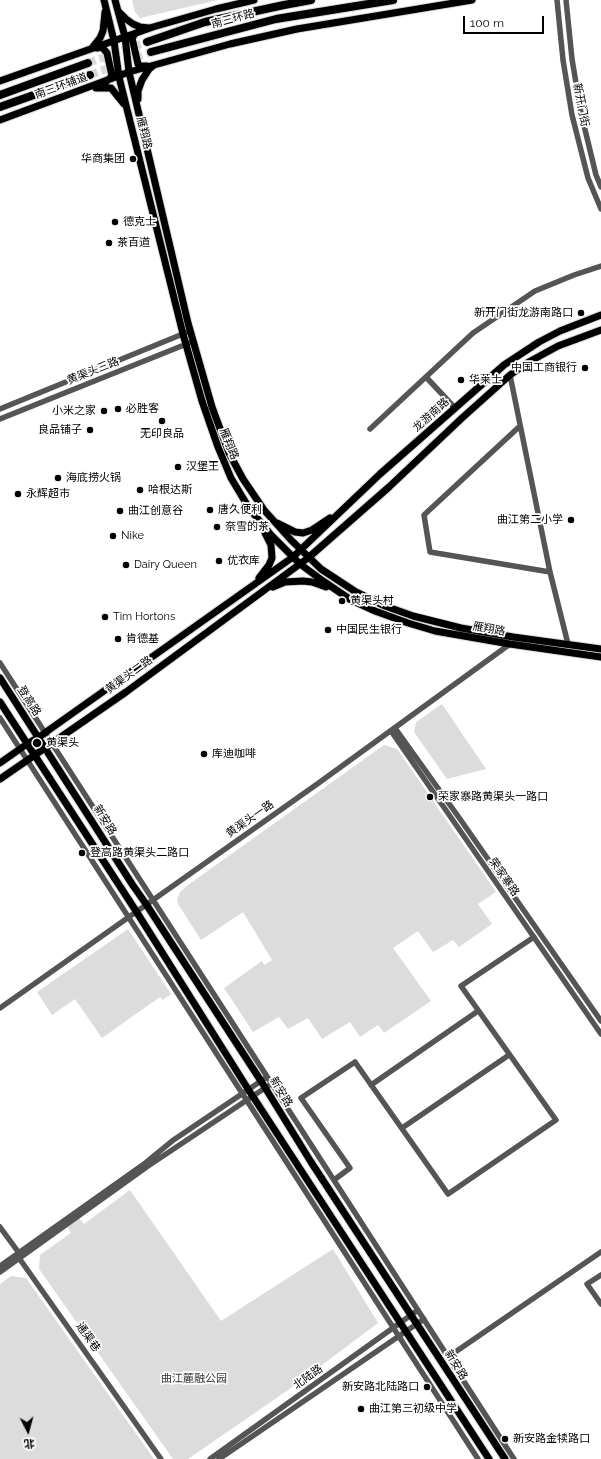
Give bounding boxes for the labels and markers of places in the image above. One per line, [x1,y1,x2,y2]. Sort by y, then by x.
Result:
place label: 华商集团 [81,152,125,166]
marker: 华商集团 [128,154,138,164]
place label: 德克士 [123,215,156,229]
marker: 德克士 [110,217,120,227]
place label: 茶百道 [117,236,150,250]
marker: 茶百道 [104,238,114,248]
place label: 新开门街龙游南路口 [474,306,573,320]
marker: 新开门街龙游南路口 [576,308,586,318]
place label: 中国工商银行 [511,361,577,375]
marker: 中国工商银行 [580,363,590,373]
place label: 华莱士 [469,373,502,387]
marker: 华莱士 [456,375,466,385]
place label: 必胜客 [126,402,159,416]
place label: 小米之家 [52,404,96,418]
marker: 必胜客 [113,404,123,414]
marker: 小米之家 [99,406,109,416]
marker: 无印良品 [157,416,167,426]
place label: 良品铺子 [38,423,82,437]
marker: 良品铺子 [85,425,95,435]
place label: 无印良品 [140,427,184,441]
place label: 汉堡王 [186,460,219,474]
marker: 汉堡王 [173,462,183,472]
place label: 海底捞火锅 [66,471,121,485]
marker: 海底捞火锅 [53,473,63,483]
place label: 哈根达斯 [148,483,192,497]
marker: 哈根达斯 [135,485,145,495]
place label: 永辉超市 [26,487,70,501]
marker: 永辉超市 [13,489,23,499]
place label: 唐久便利 [218,503,262,517]
place label: 曲江创意谷 [128,504,183,518]
marker: 唐久便利 [205,505,215,515]
marker: 曲江创意谷 [115,506,125,516]
place label: 曲江第二小学 [497,513,563,527]
marker: 曲江第二小学 [566,515,576,525]
place label: 奈雪的茶 [225,520,269,534]
marker: 奈雪的茶 [212,522,222,532]
place label: Nike [121,529,144,543]
marker: Nike [108,531,118,541]
place label: 优衣库 [227,554,260,568]
marker: 优衣库 [214,556,224,566]
place label: Dairy Queen [134,558,197,572]
marker: Dairy Queen [121,560,131,570]
place label: 黄渠头村 [350,594,394,608]
marker: 黄渠头村 [337,596,347,606]
place label: Tim Hortons [113,610,175,624]
marker: Tim Hortons [100,612,110,622]
place label: 中国民生银行 [336,623,402,637]
marker: 中国民生银行 [323,625,333,635]
place label: 肯德基 [126,632,159,646]
marker: 肯德基 [113,634,123,644]
place label: 黄渠头 [46,736,79,750]
marker: 黄渠头 [31,737,43,749]
place label: 库迪咖啡 [212,747,256,761]
marker: 库迪咖啡 [199,749,209,759]
place label: 荣家寨路黄渠头一路口 [438,790,548,804]
marker: 荣家寨路黄渠头一路口 [425,792,435,802]
place label: 登高路黄渠头二路口 [90,846,189,860]
marker: 登高路黄渠头二路口 [77,848,87,858]
place label: 新安路北陆路口 [342,1380,419,1394]
marker: 新安路北陆路口 [422,1382,432,1392]
place label: 曲江第三初级中学 [369,1402,457,1416]
marker: 曲江第三初级中学 [356,1404,366,1414]
place label: 新安路金犊路口 [513,1432,590,1446]
marker: 新安路金犊路口 [500,1434,510,1444]

